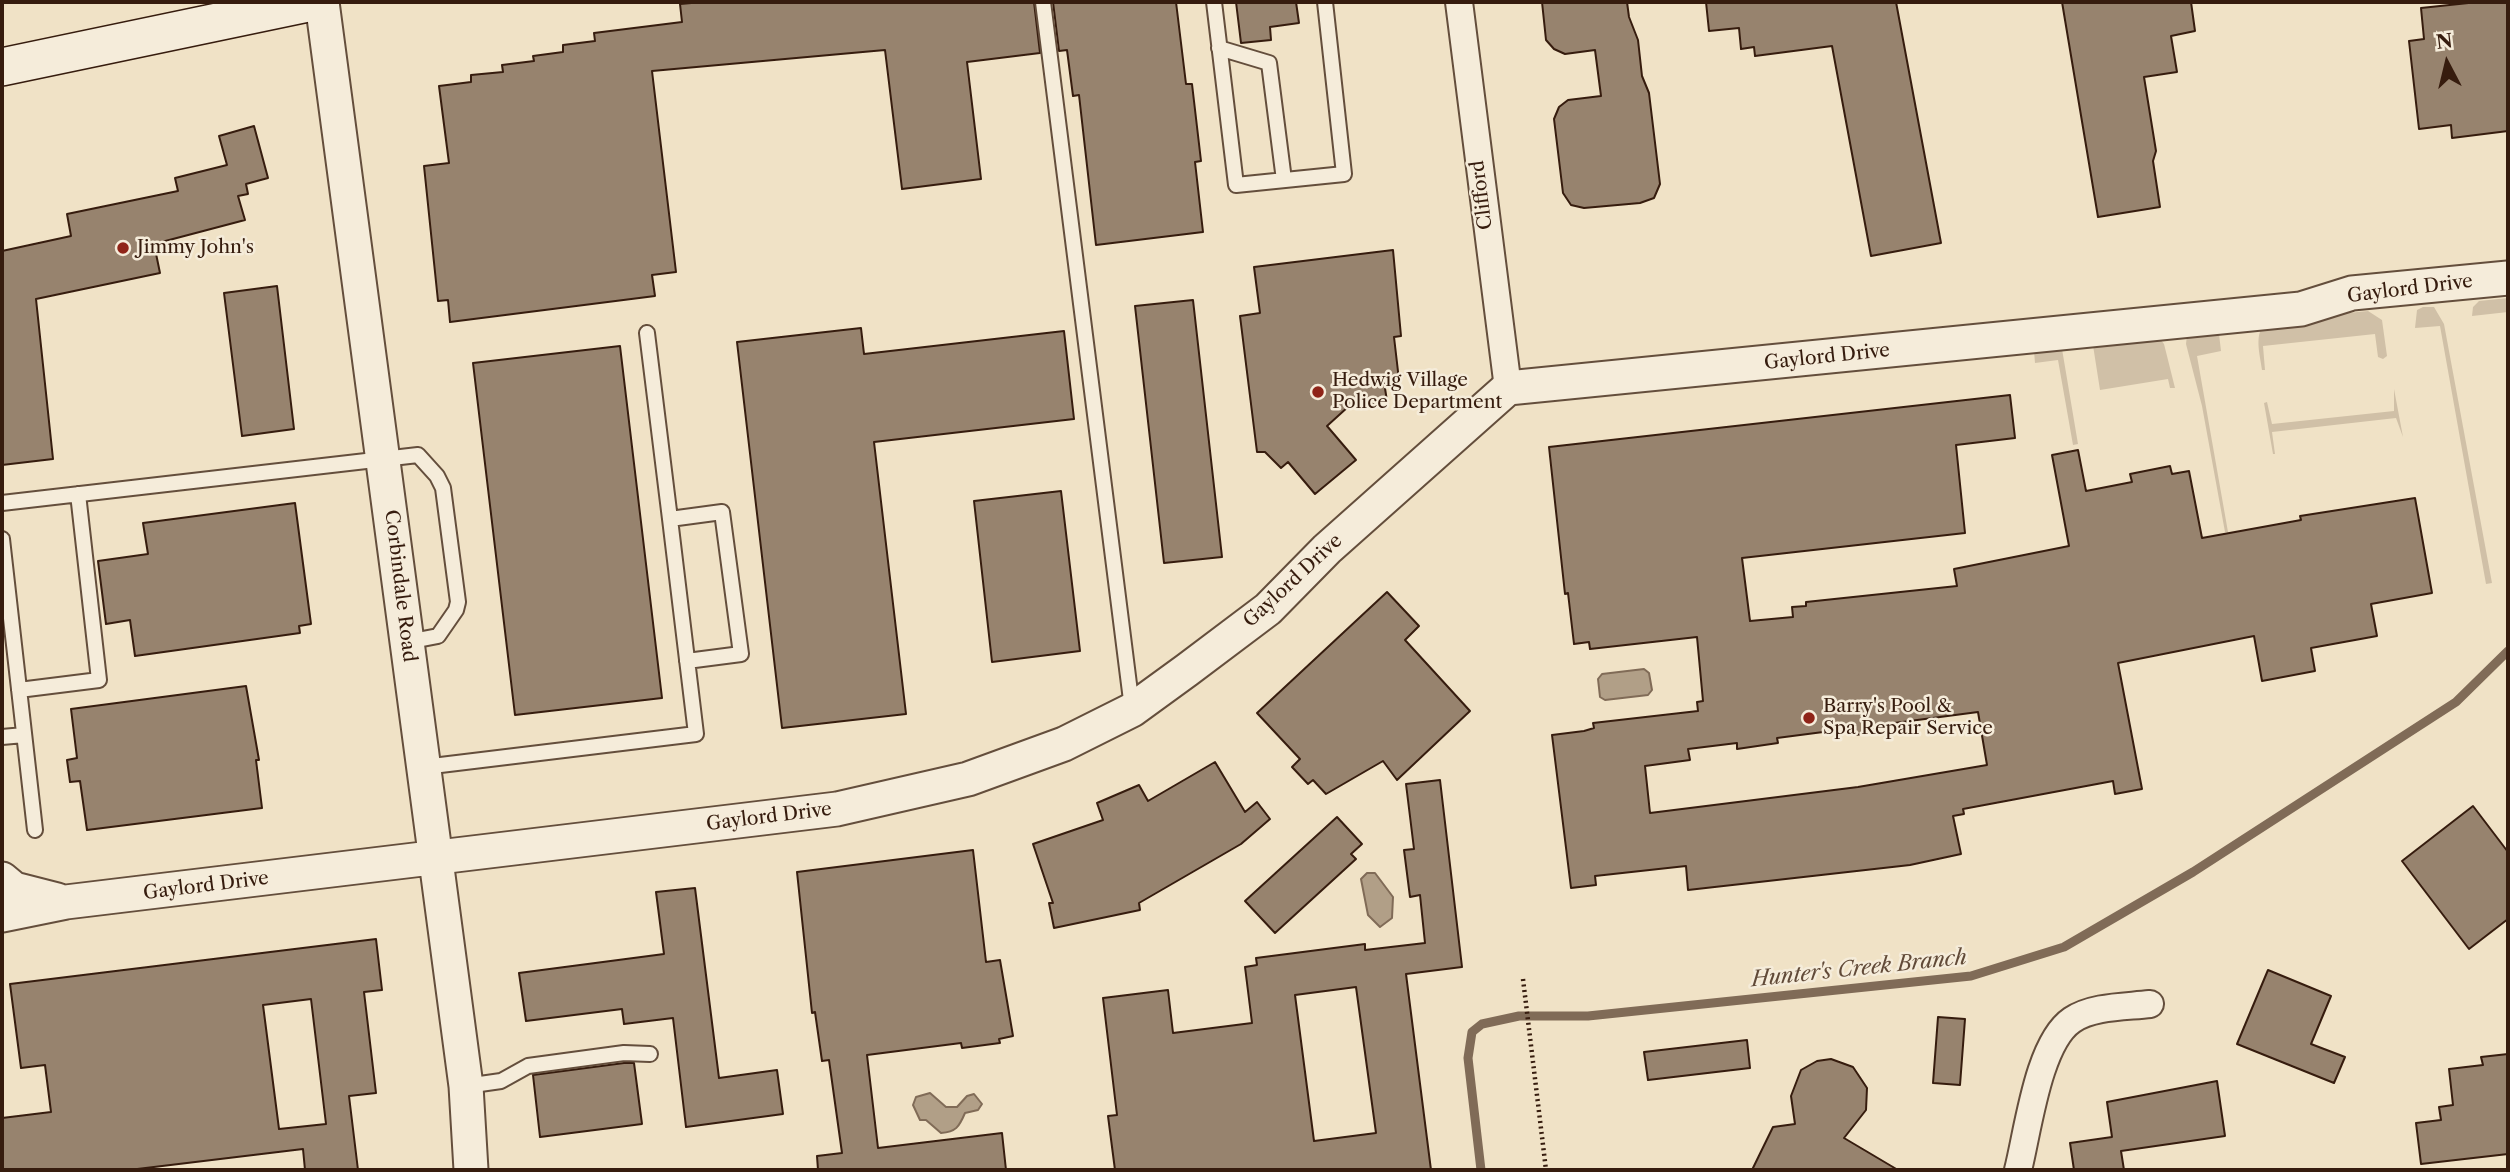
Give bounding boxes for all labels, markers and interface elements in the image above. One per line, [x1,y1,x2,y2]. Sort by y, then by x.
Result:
north arrow [2412,28,2482,98]
text: N [2435,29,2454,54]
street label: Clifford [1466,159,1498,231]
place label: Jimmy John's [137,237,254,259]
marker: Jimmy John's [115,240,131,256]
street label: Gaylord Drive [2346,270,2474,308]
street label: Gaylord Drive [1763,339,1891,375]
place label: Hedwig Village Police Department [1332,370,1502,414]
marker: Hedwig Village Police Department [1310,384,1326,400]
street label: Corbindale Road [379,508,421,664]
street label: Gaylord Drive [1239,530,1347,632]
place label: Barry's Pool & Spa Repair Service [1823,696,1993,740]
marker: Barry's Pool & Spa Repair Service [1801,710,1817,726]
street label: Gaylord Drive [705,798,833,836]
street label: Gaylord Drive [142,867,270,905]
water label: Hunter's Creek Branch [1750,945,1968,993]

